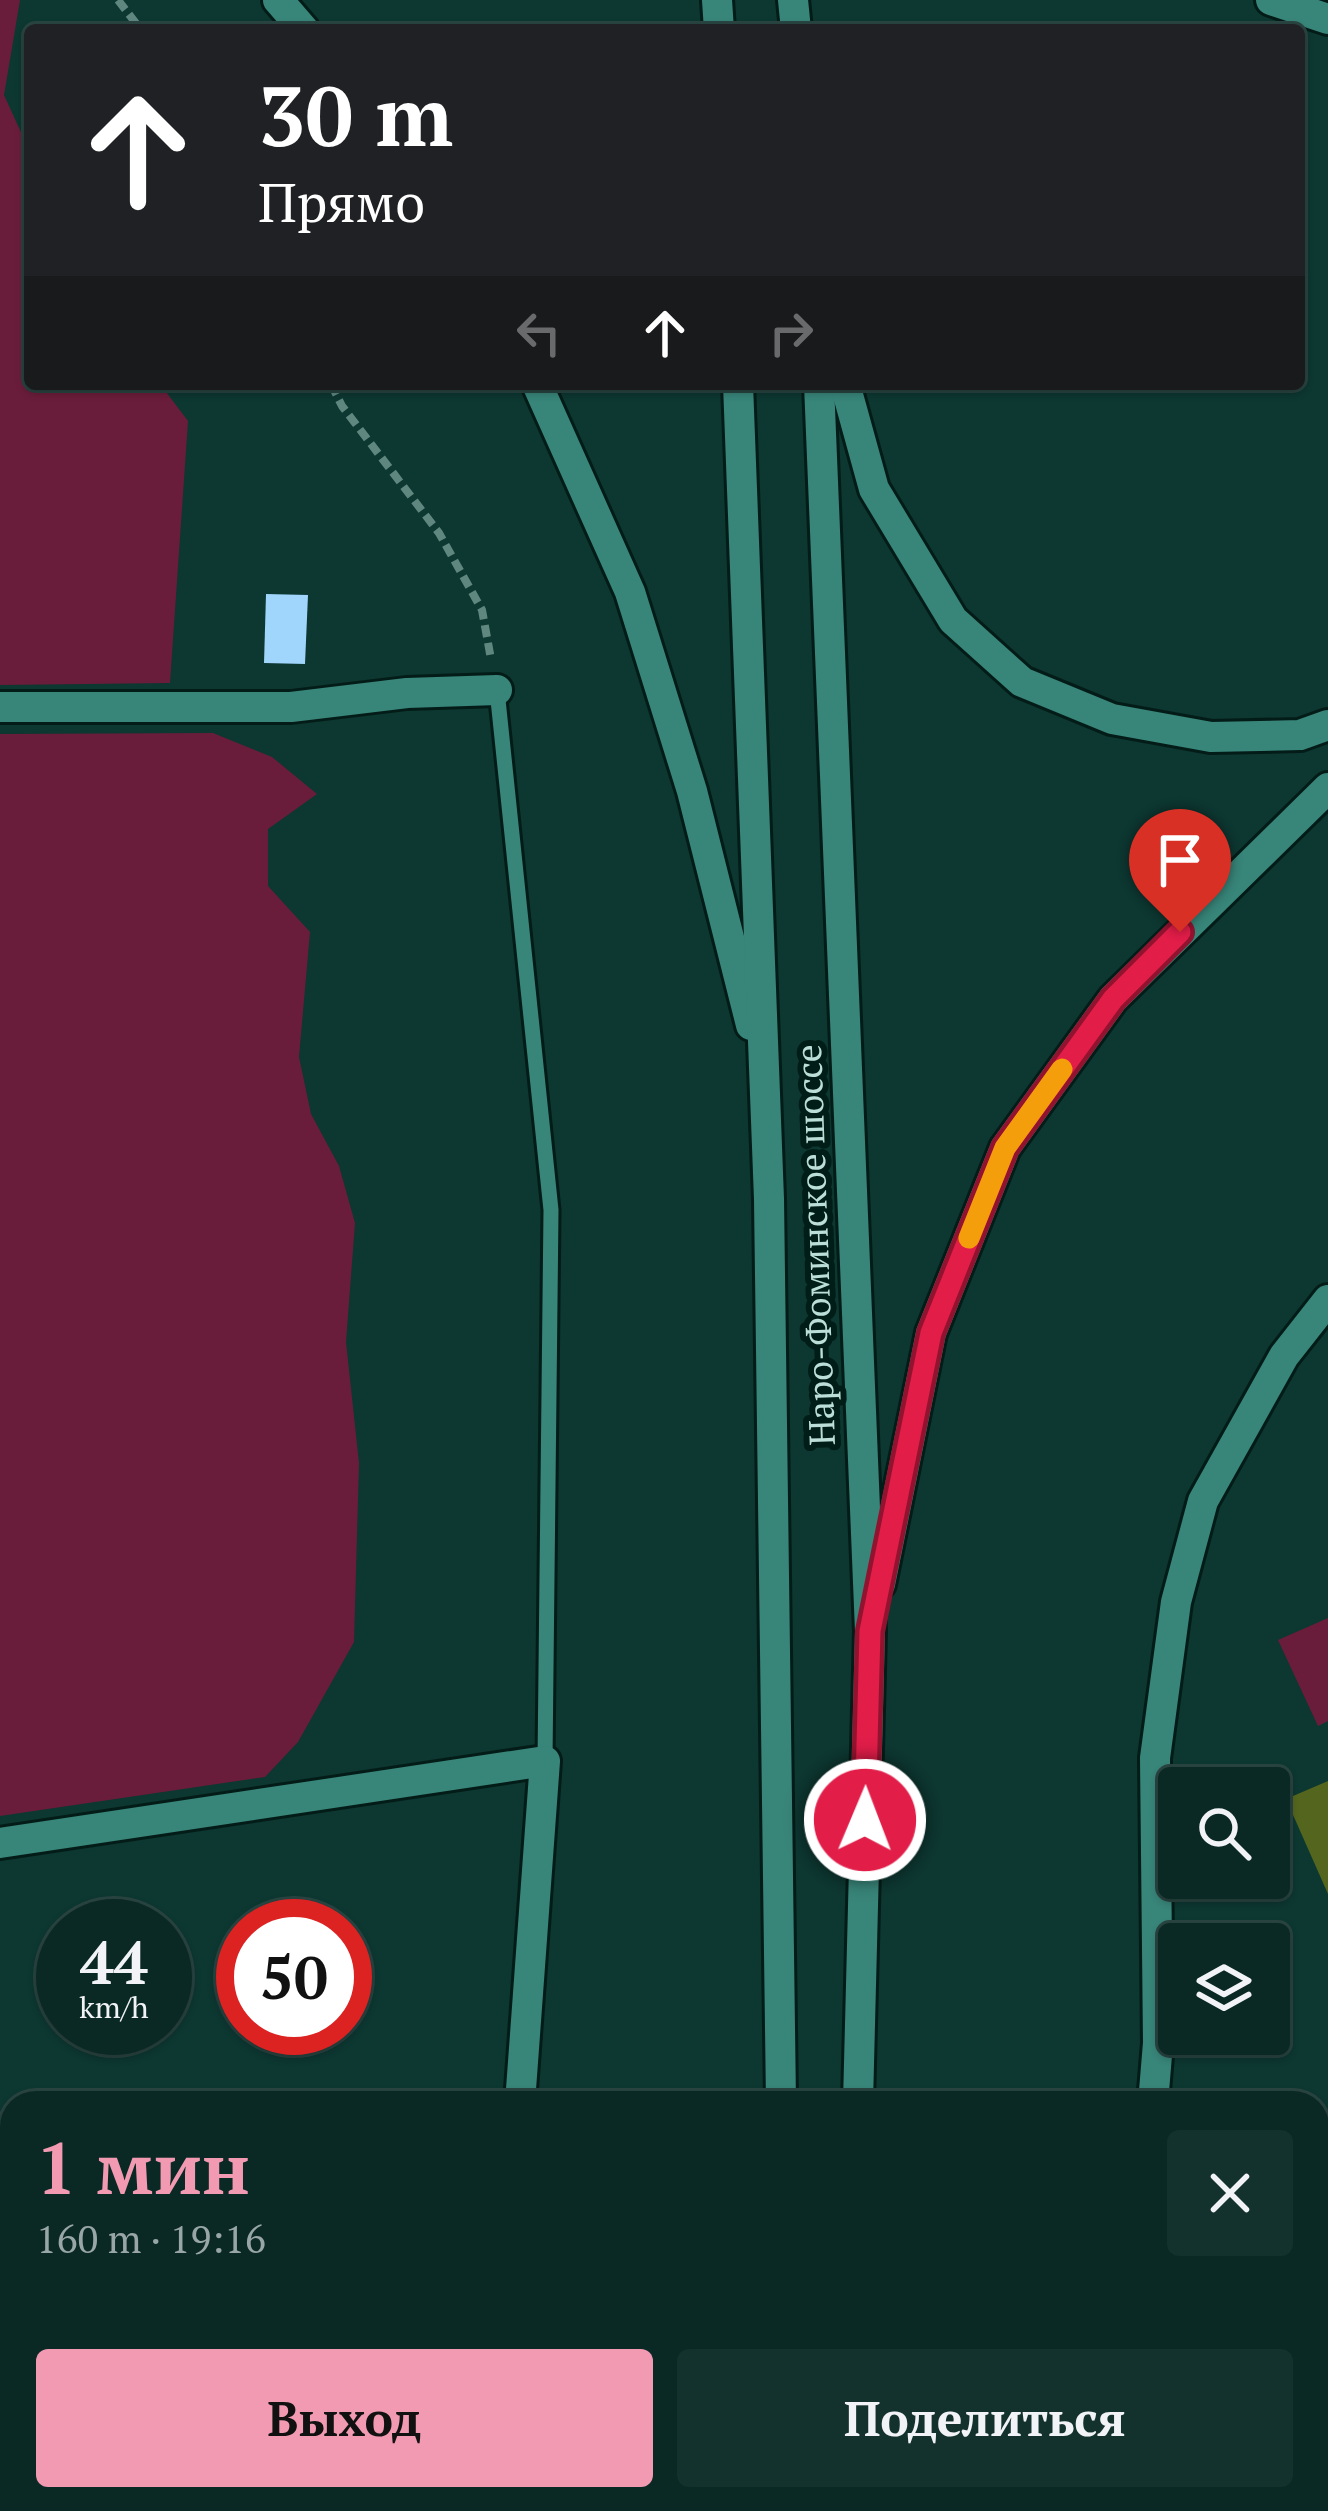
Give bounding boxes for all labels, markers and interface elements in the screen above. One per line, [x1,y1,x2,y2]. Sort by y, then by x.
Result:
text: 30 m [258,59,453,170]
icon: ahead [60,72,216,228]
text: Прямо [258,166,425,237]
icon: left [506,300,572,366]
icon: ahead [632,300,698,366]
icon: right [758,300,824,366]
pin [1129,809,1231,932]
icon: arrive [1147,827,1213,893]
street label: Наро-Фоминское шоссе [784,1044,845,1446]
position arrow [802,1757,928,1883]
map controls [1158,1767,1290,2055]
button: search [1158,1767,1290,1899]
speed limit sign: 50 [216,1899,372,2055]
text: 44 [80,1922,148,2001]
button: layers [1158,1923,1290,2055]
text: km/h [79,1987,149,2027]
text: 1 мин [36,2119,250,2215]
button: close [1167,2130,1293,2256]
text: 160 m · 19:16 [36,2212,266,2264]
button: Выход [36,2349,653,2487]
button: Поделиться [677,2349,1293,2487]

